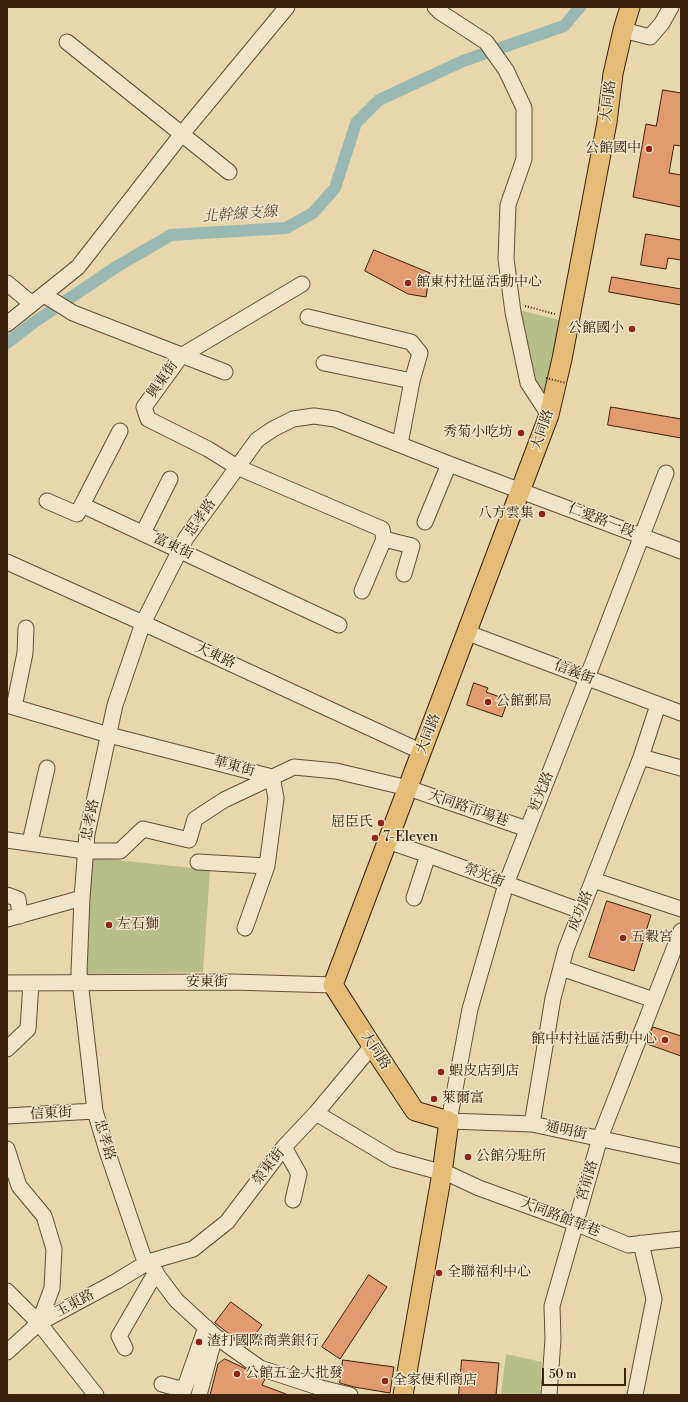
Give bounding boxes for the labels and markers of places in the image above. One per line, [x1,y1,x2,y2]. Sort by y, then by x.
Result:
place label: 公館國中 [585,141,641,157]
marker: 公館國中 [644,144,654,154]
place label: 館東村社區活動中心 [416,275,542,291]
marker: 館東村社區活動中心 [403,278,413,288]
place label: 公館國小 [568,321,624,337]
marker: 公館國小 [627,324,637,334]
place label: 秀菊小吃坊 [443,425,513,441]
marker: 秀菊小吃坊 [516,428,526,438]
place label: 八方雲集 [478,506,534,522]
marker: 八方雲集 [537,509,547,519]
place label: 公館郵局 [496,694,552,710]
marker: 公館郵局 [483,697,493,707]
place label: 屈臣氏 [331,815,373,831]
marker: 屈臣氏 [376,818,386,828]
place label: 7-Eleven [383,830,438,846]
marker: 7-Eleven [370,833,380,843]
place label: 左石獅 [117,917,159,933]
marker: 左石獅 [104,920,114,930]
place label: 五穀宮 [631,930,673,946]
marker: 五穀宮 [618,933,628,943]
place label: 館中村社區活動中心 [531,1032,657,1048]
marker: 館中村社區活動中心 [660,1035,670,1045]
place label: 蝦皮店到店 [449,1064,519,1080]
marker: 蝦皮店到店 [436,1067,446,1077]
place label: 萊爾富 [442,1091,484,1107]
marker: 萊爾富 [429,1094,439,1104]
place label: 公館分駐所 [476,1149,546,1165]
marker: 公館分駐所 [463,1152,473,1162]
place label: 全聯福利中心 [447,1265,531,1281]
marker: 全聯福利中心 [434,1268,444,1278]
place label: 渣打國際商業銀行 [207,1334,319,1350]
marker: 渣打國際商業銀行 [194,1337,204,1347]
place label: 公館五金大批發 [245,1366,343,1382]
marker: 公館五金大批發 [232,1369,242,1379]
place label: 全家便利商店 [393,1373,477,1389]
marker: 全家便利商店 [380,1376,390,1386]

